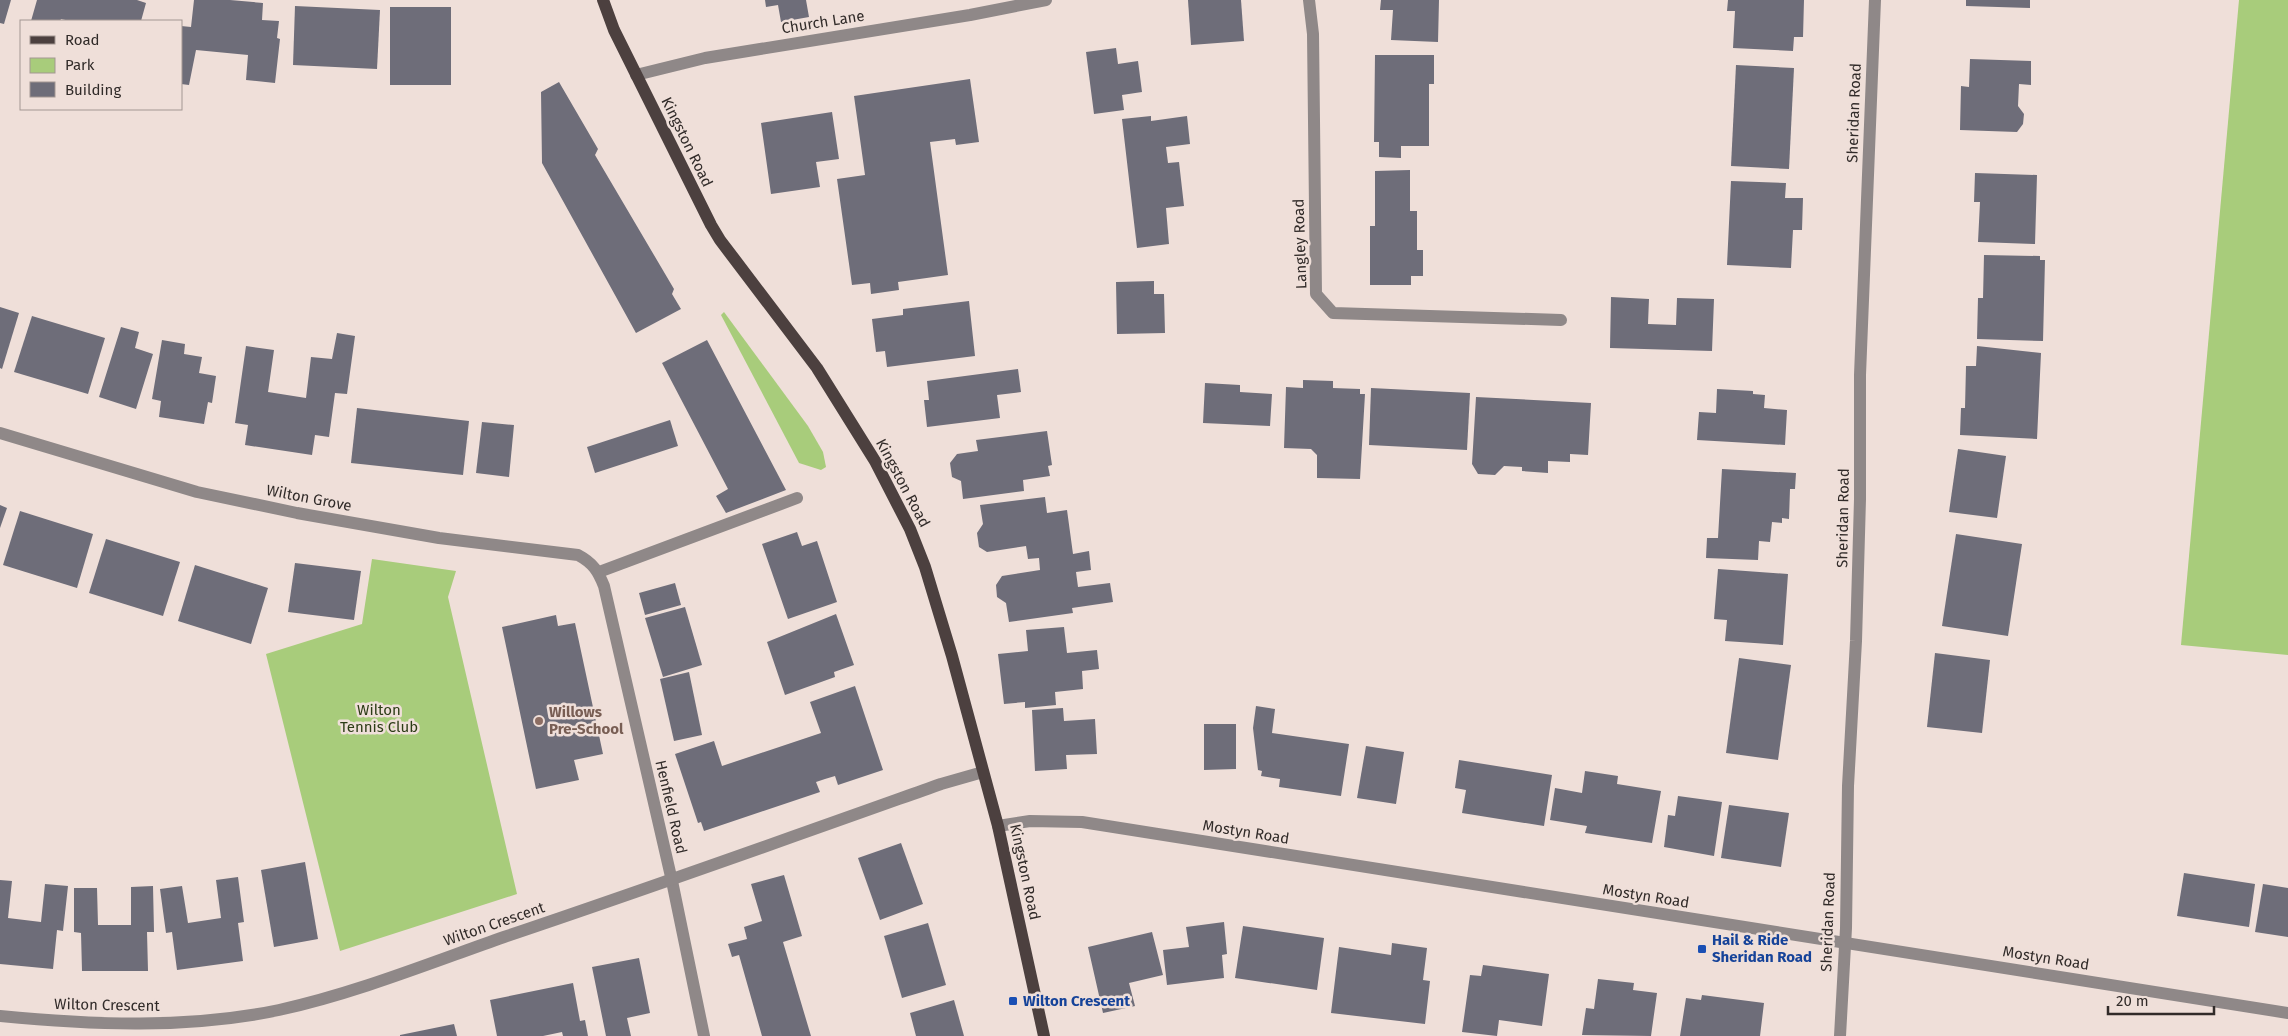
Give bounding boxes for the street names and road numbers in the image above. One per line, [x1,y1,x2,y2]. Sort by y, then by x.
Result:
street label: Church Lane [780,7,866,37]
street label: Sheridan Road [1843,63,1865,163]
street label: Kingston Road [657,94,717,190]
street label: Langley Road [1289,198,1311,290]
street label: Kingston Road [872,436,934,530]
street label: Sheridan Road [1833,468,1853,568]
street label: Wilton Grove [265,481,353,515]
street label: Henfield Road [651,758,691,856]
street label: Mostyn Road [1201,816,1291,848]
street label: Kingston Road [1006,822,1044,922]
street label: Sheridan Road [1817,872,1839,972]
street label: Mostyn Road [1601,880,1691,912]
street label: Wilton Crescent [441,898,547,950]
street label: Mostyn Road [2001,942,2091,974]
street label: Wilton Crescent [54,995,161,1015]

